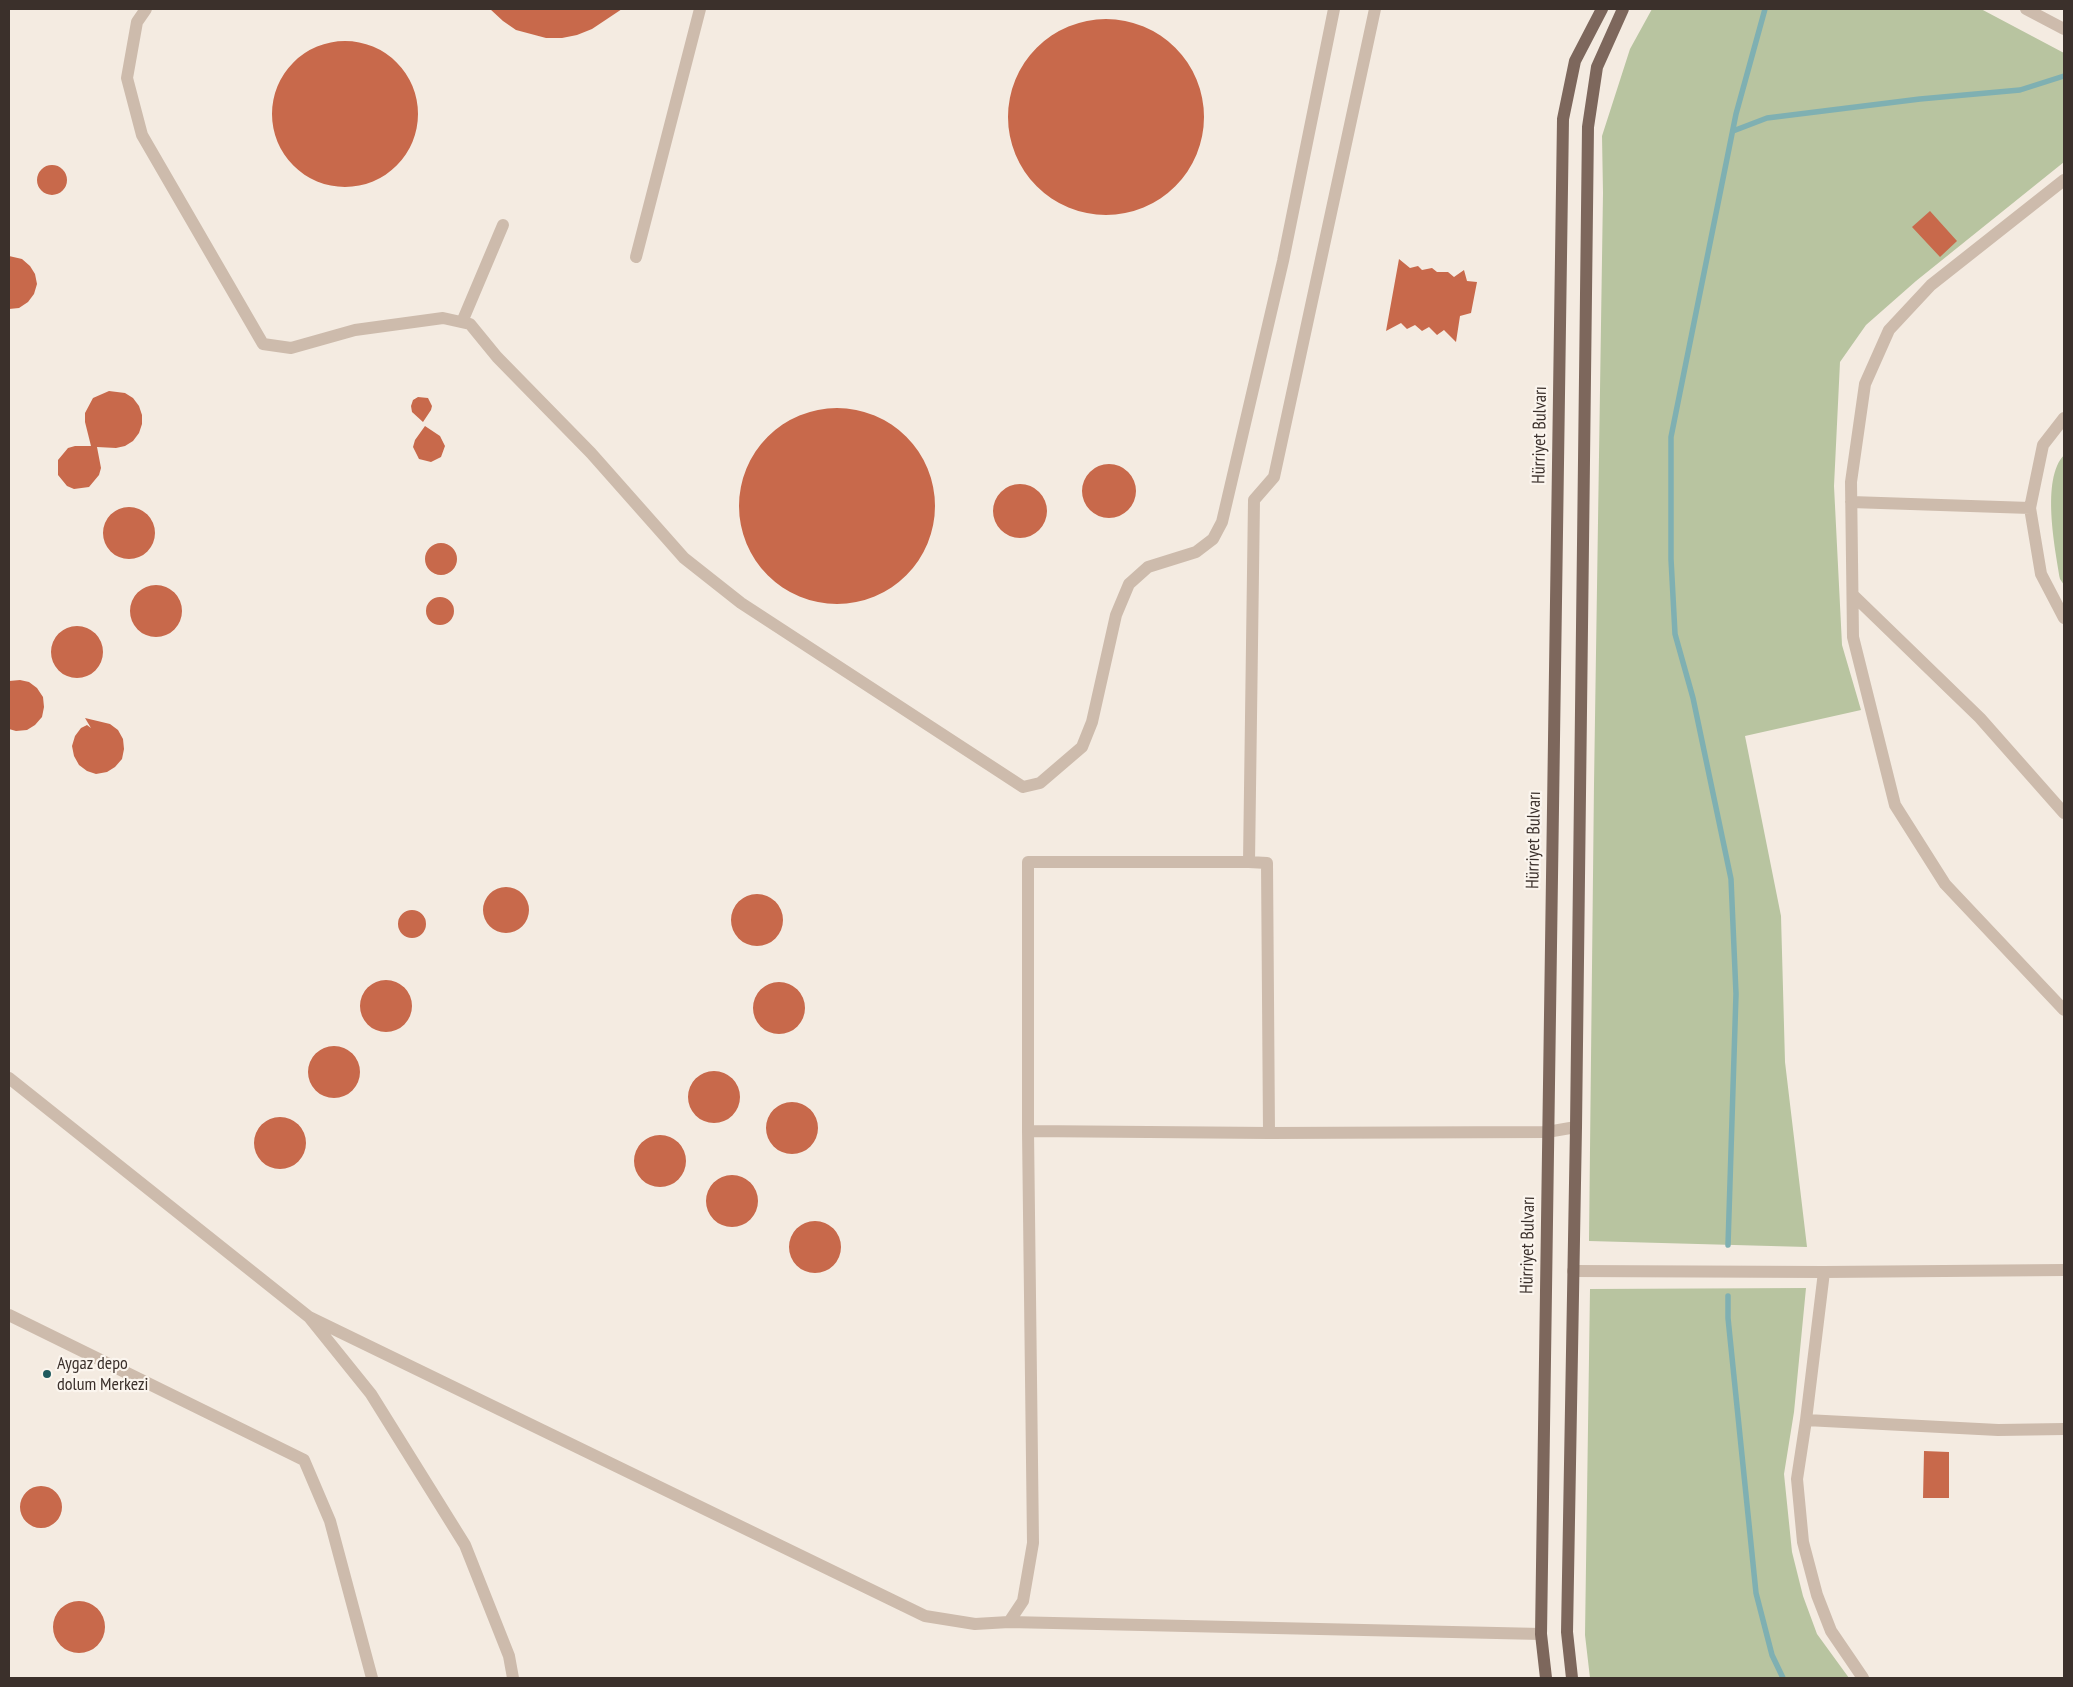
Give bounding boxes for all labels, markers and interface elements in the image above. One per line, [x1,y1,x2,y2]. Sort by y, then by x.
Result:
street label: Hürriyet Bulvarı [1528,386,1552,484]
street label: Hürriyet Bulvarı [1522,791,1546,889]
street label: Hürriyet Bulvarı [1516,1196,1540,1294]
place label: Aygaz depo dolum Merkezi [57,1353,148,1396]
marker: Aygaz depo dolum Merkezi [41,1368,53,1380]

